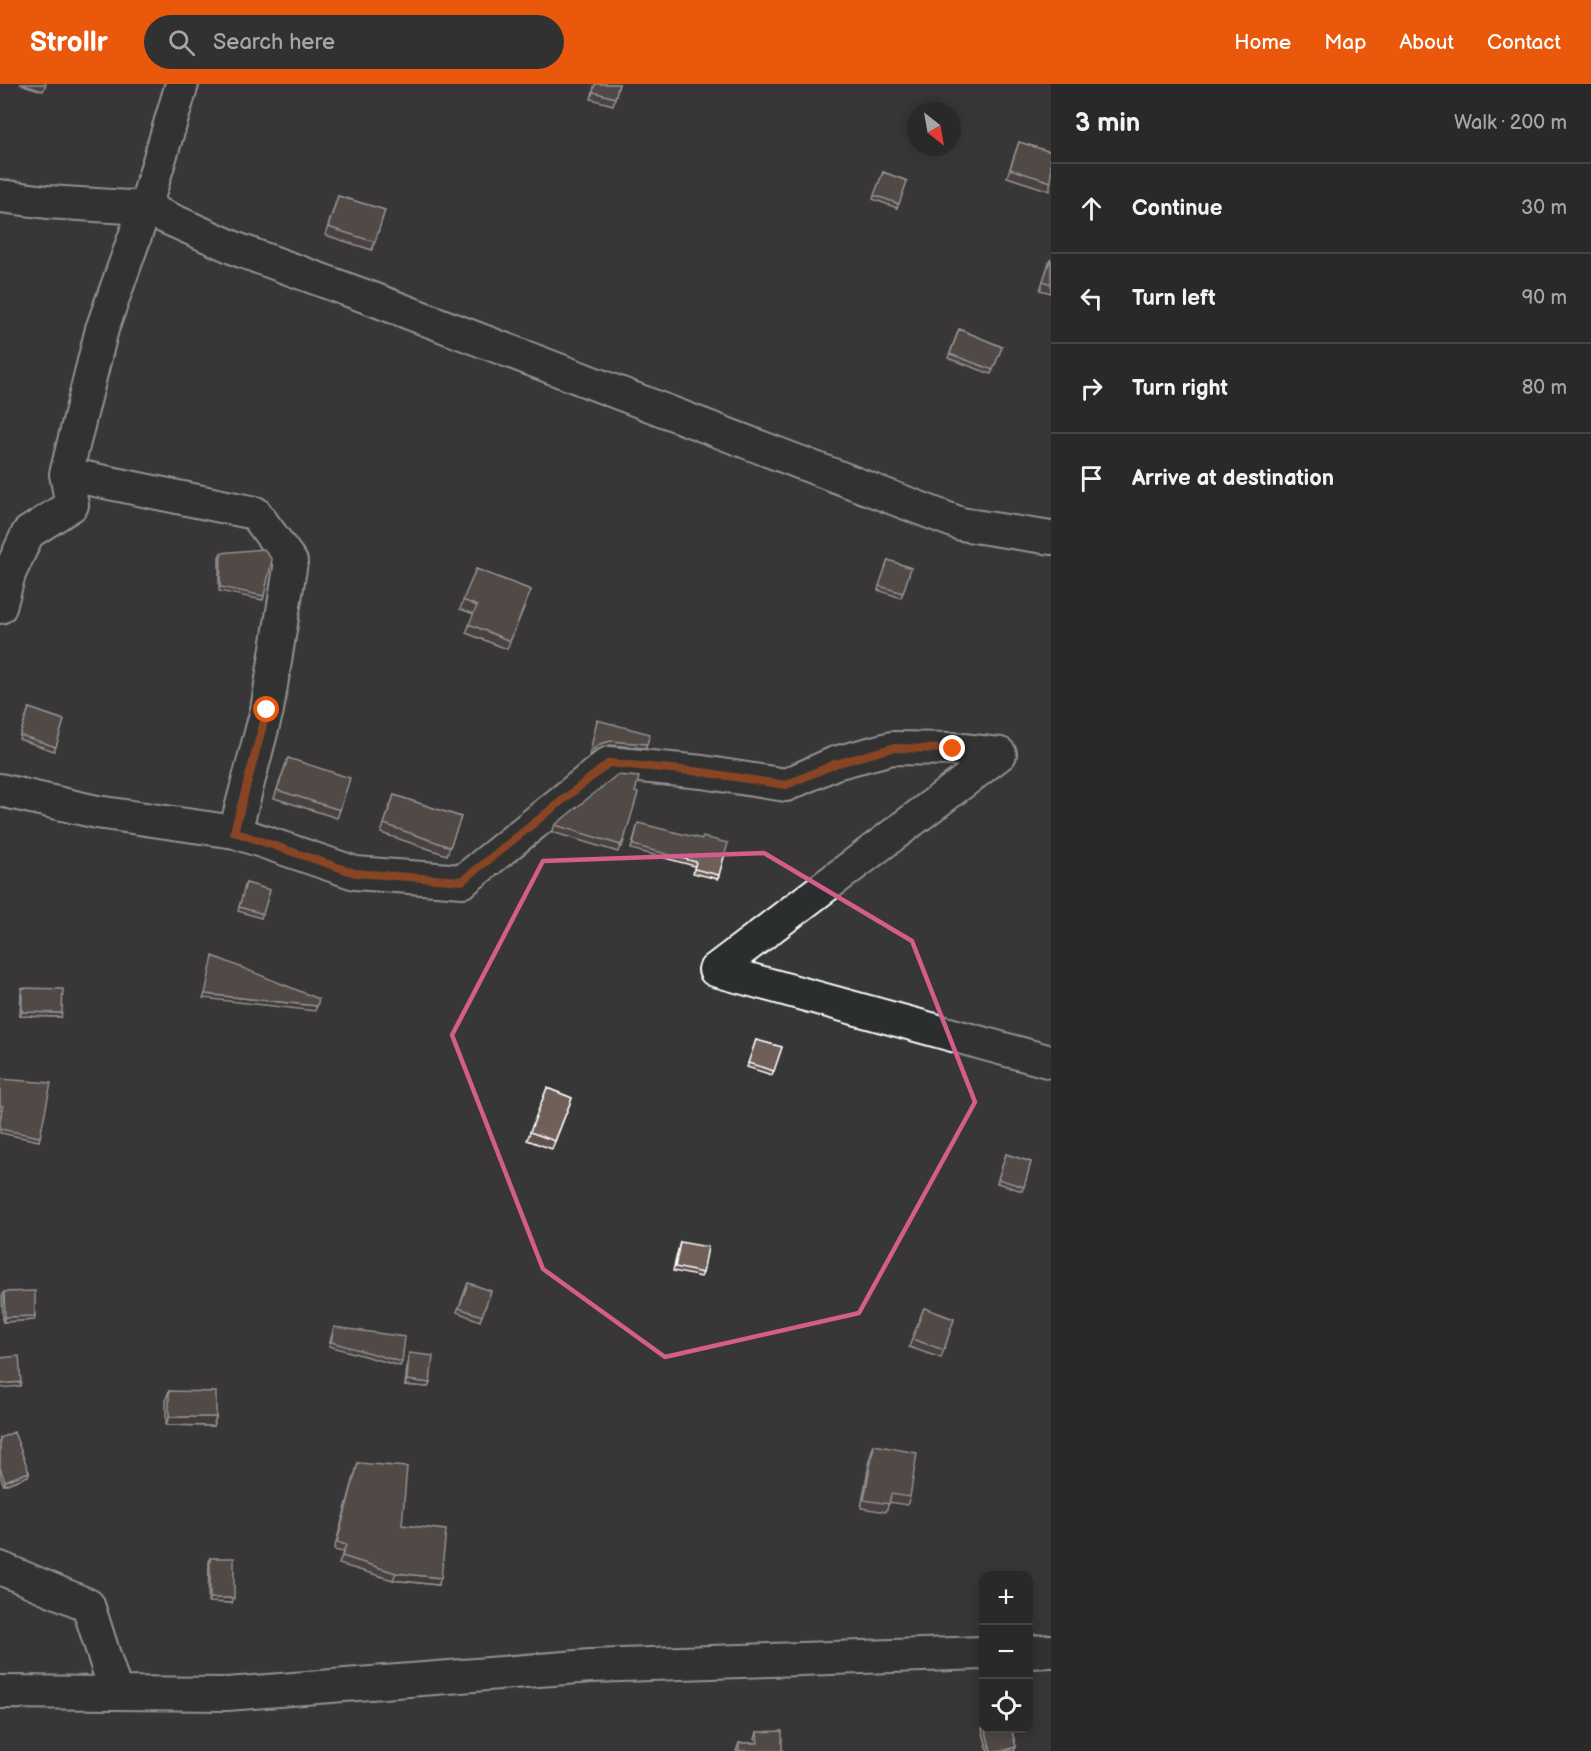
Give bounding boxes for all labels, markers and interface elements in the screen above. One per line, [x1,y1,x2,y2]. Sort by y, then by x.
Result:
search box [144,15,564,69]
text: Strollr [30,26,108,59]
icon: search [165,26,198,59]
text: Search here [213,29,335,56]
text: Home [1234,30,1291,55]
text: Map [1324,30,1366,55]
text: About [1399,30,1454,55]
text: Contact [1487,30,1561,55]
north arrow [907,102,961,156]
text: 3 min [1075,108,1140,139]
text: Walk · 200 m [1454,111,1567,135]
icon: ahead [1075,192,1108,225]
text: Continue [1132,195,1222,222]
text: 30 m [1521,196,1567,220]
icon: left [1075,282,1108,315]
text: Turn left [1132,285,1216,312]
text: 90 m [1522,286,1567,310]
icon: right [1075,372,1108,405]
text: Turn right [1132,375,1228,402]
text: 80 m [1522,376,1567,400]
icon: arrive [1075,462,1108,495]
text: Arrive at destination [1132,465,1334,492]
route start [253,696,279,722]
route end [939,735,965,761]
map controls [979,1571,1033,1733]
button: + [979,1571,1033,1625]
button: − [979,1625,1033,1679]
button: locate [979,1679,1033,1733]

